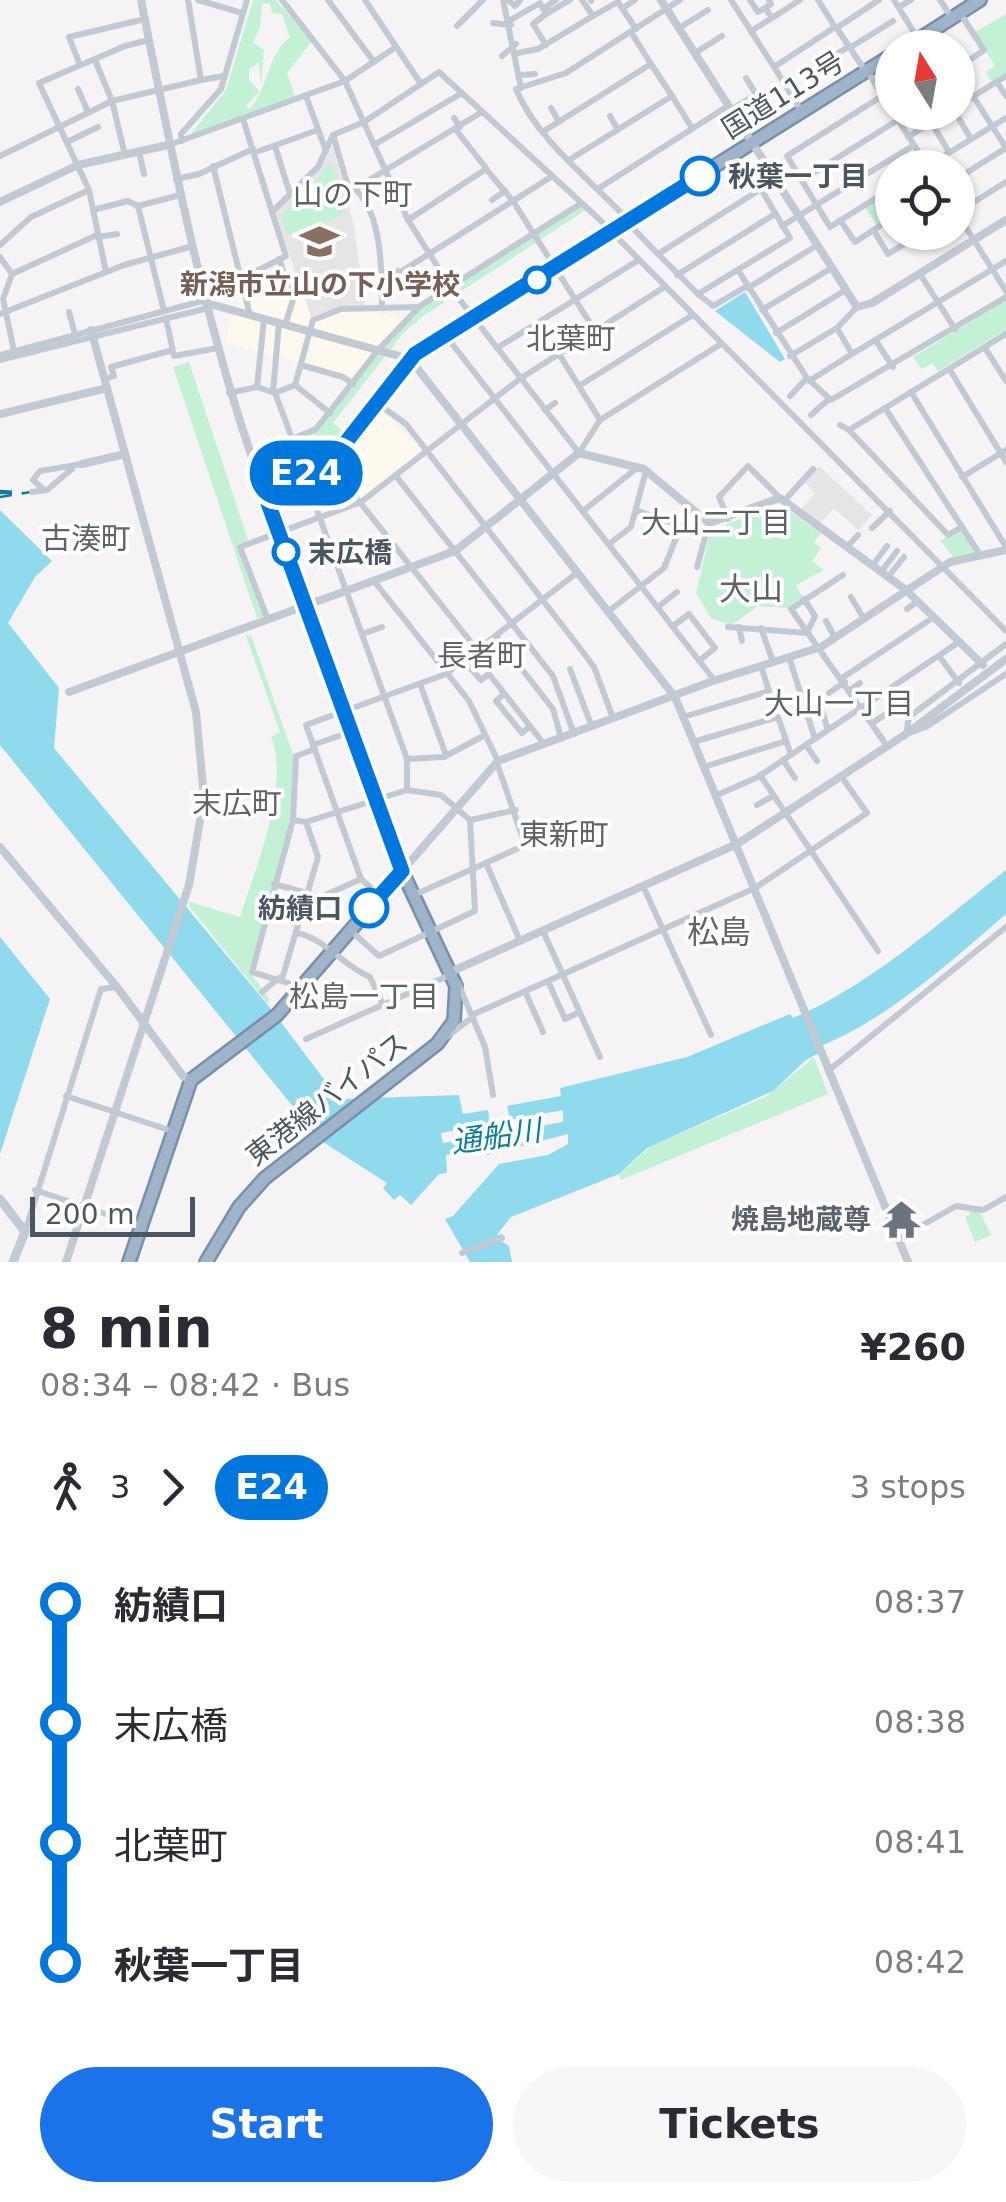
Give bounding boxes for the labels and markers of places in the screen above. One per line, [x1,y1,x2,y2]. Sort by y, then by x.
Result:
marker: 秋葉一丁目 [681,157,719,195]
place label: 秋葉一丁目 [728,160,868,193]
school or university icon: 新潟市立山の下小学校 [299,220,341,262]
unlabelled marker [524,267,550,293]
place label: 新潟市立山の下小学校 [180,268,460,301]
place label: 末広橋 [308,536,392,569]
marker: 末広橋 [273,539,299,565]
marker: 紡績口 [350,889,388,927]
place label: 紡績口 [258,892,342,925]
temple icon: 焼島地蔵尊 [880,1198,922,1240]
place label: 焼島地蔵尊 [731,1203,871,1236]

